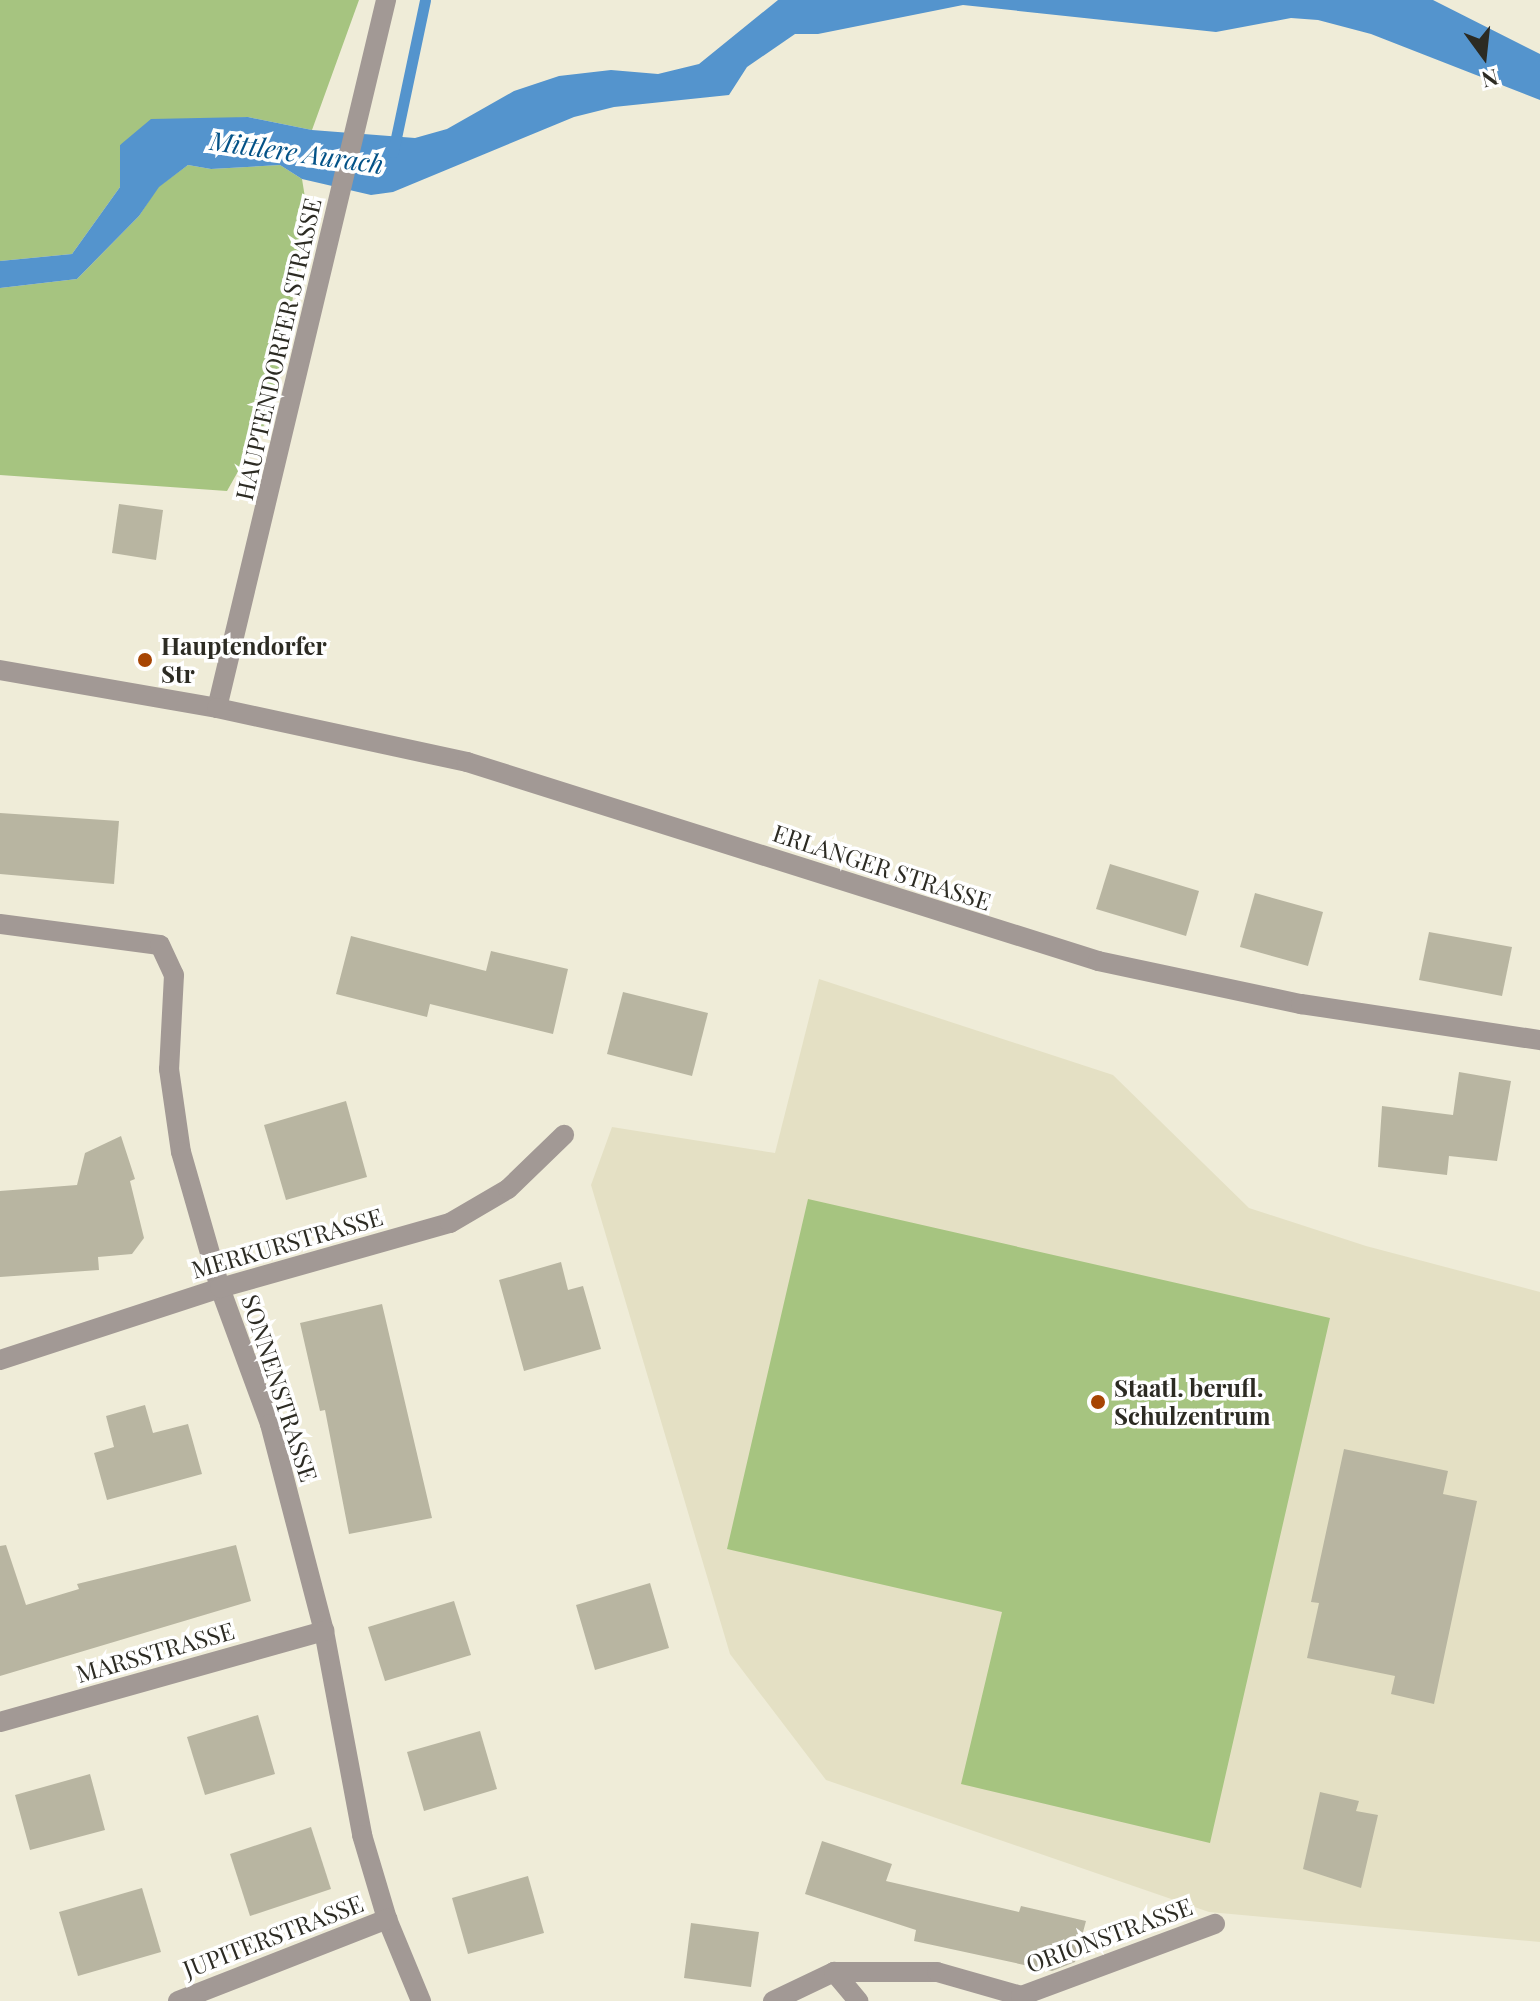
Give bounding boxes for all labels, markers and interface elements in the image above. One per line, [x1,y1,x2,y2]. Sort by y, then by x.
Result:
north arrow [1444,16,1524,96]
text: N [1479,63,1502,96]
water label: Mittlere Aurach [208,124,386,180]
street label: HAUPTENDORFER STRASSE [229,195,327,503]
place label: Hauptendorfer Str [161,632,327,688]
marker: Hauptendorfer Str [136,651,154,669]
street label: ERLANGER STRASSE [769,818,995,916]
street label: MERKURSTRASSE [188,1202,386,1284]
street label: SONNENSTRASSE [236,1291,324,1485]
place label: Staatl. berufl. Schulzentrum [1114,1374,1271,1430]
marker: Staatl. berufl. Schulzentrum [1089,1393,1107,1411]
street label: MARSSTRASSE [73,1616,237,1688]
street label: JUPITERSTRASSE [179,1888,367,1984]
street label: ORIONSTRASSE [1022,1892,1196,1978]

